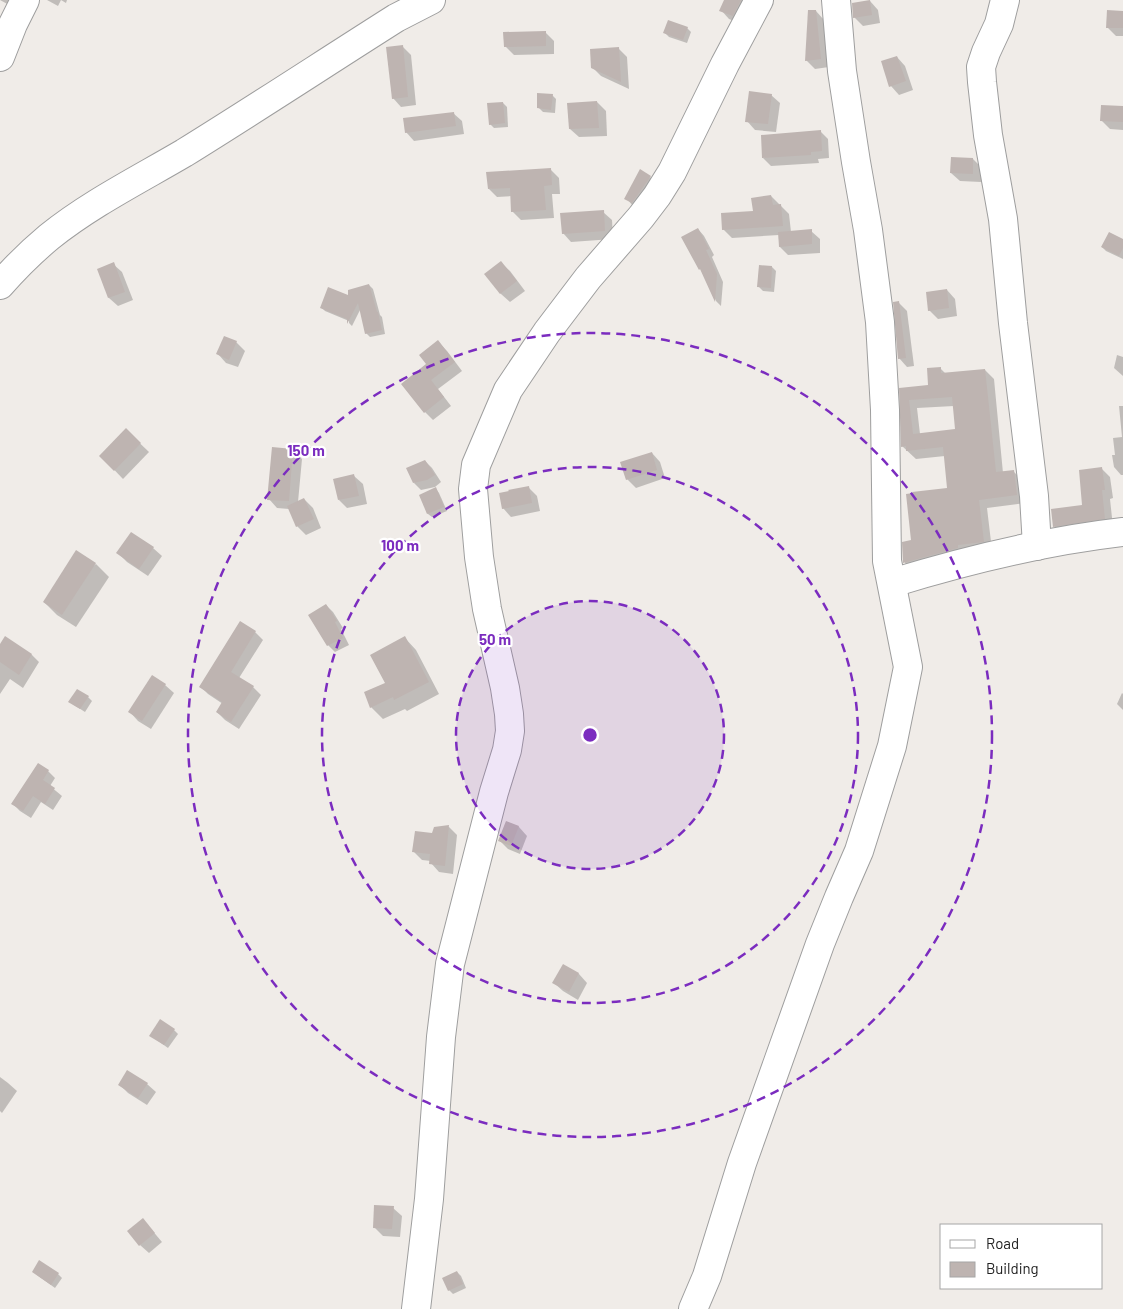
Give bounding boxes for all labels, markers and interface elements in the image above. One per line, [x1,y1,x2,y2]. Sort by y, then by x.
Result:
text: 150 m [287,441,325,459]
text: 100 m [381,536,419,554]
text: 50 m [479,630,511,648]
centre of rings [581,726,599,744]
legend [940,1224,1103,1289]
text: Road [986,1234,1019,1252]
text: Building [986,1259,1039,1277]

